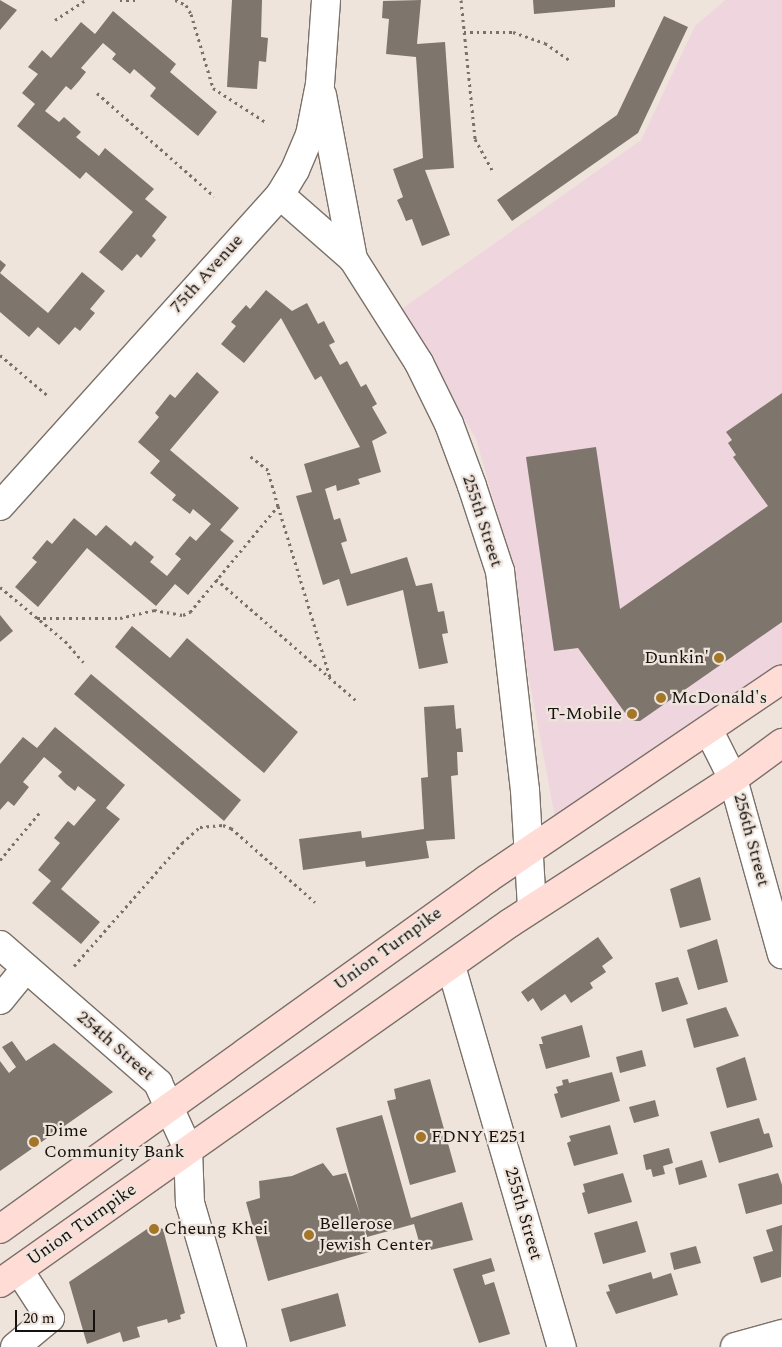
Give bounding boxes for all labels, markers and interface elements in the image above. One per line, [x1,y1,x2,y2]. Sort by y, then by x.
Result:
street label: 75th Avenue [166,230,248,318]
street label: 255th Street [457,472,507,570]
place label: Dunkin' [644,647,709,669]
marker: Dunkin' [713,652,725,664]
place label: McDonald's [671,687,767,709]
marker: McDonald's [655,692,667,704]
place label: T-Mobile [547,703,622,725]
marker: T-Mobile [626,708,638,720]
street label: 256th Street [728,791,774,889]
street label: Union Turnpike [330,902,446,996]
street label: 254th Street [72,1006,158,1086]
place label: Dime Community Bank [44,1121,185,1164]
place label: FDNY E251 [431,1126,527,1148]
marker: FDNY E251 [415,1131,427,1143]
marker: Dime Community Bank [28,1136,40,1148]
street label: 255th Street [499,1165,547,1263]
street label: Union Turnpike [23,1179,141,1271]
place label: Bellerose Jewish Center [319,1214,431,1256]
place label: Cheung Khei [164,1218,268,1240]
marker: Cheung Khei [148,1223,160,1235]
marker: Bellerose Jewish Center [303,1229,315,1241]
scale bar [18,1300,98,1332]
text: 20 m [23,1307,55,1330]

